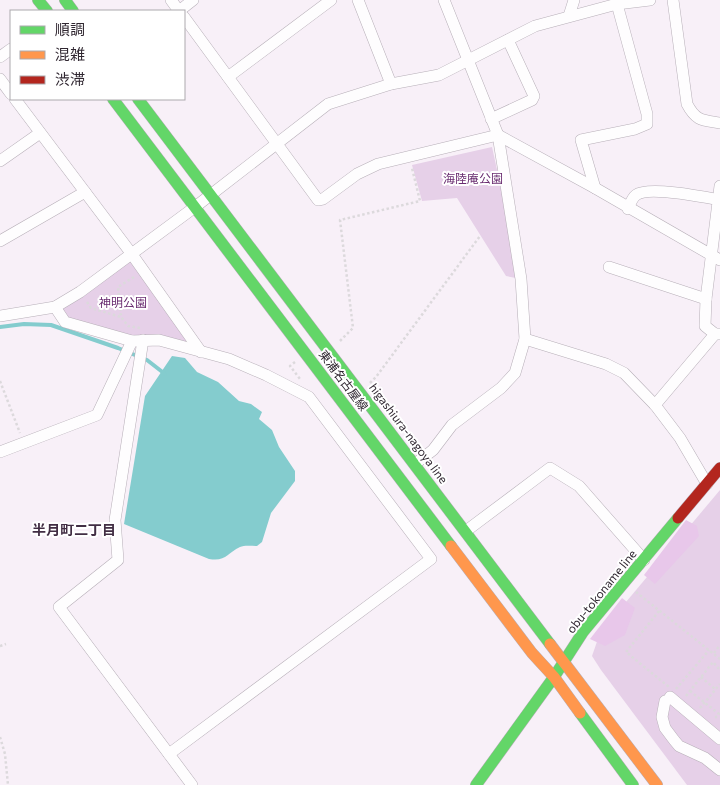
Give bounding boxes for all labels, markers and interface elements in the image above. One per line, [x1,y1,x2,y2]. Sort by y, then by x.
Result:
legend [10,10,185,100]
text: 順調 [55,20,85,38]
text: 混雑 [55,45,85,63]
text: 渋滞 [55,70,85,88]
park label: 海陸庵公園 [443,171,503,185]
park label: 神明公園 [99,295,147,309]
street label: 東浦名古屋線 [317,347,371,413]
street label: higashiura-nagoya line [367,380,451,486]
district label: 半月町二丁目 [32,521,116,538]
street label: obu-tokoname line [563,547,639,635]

